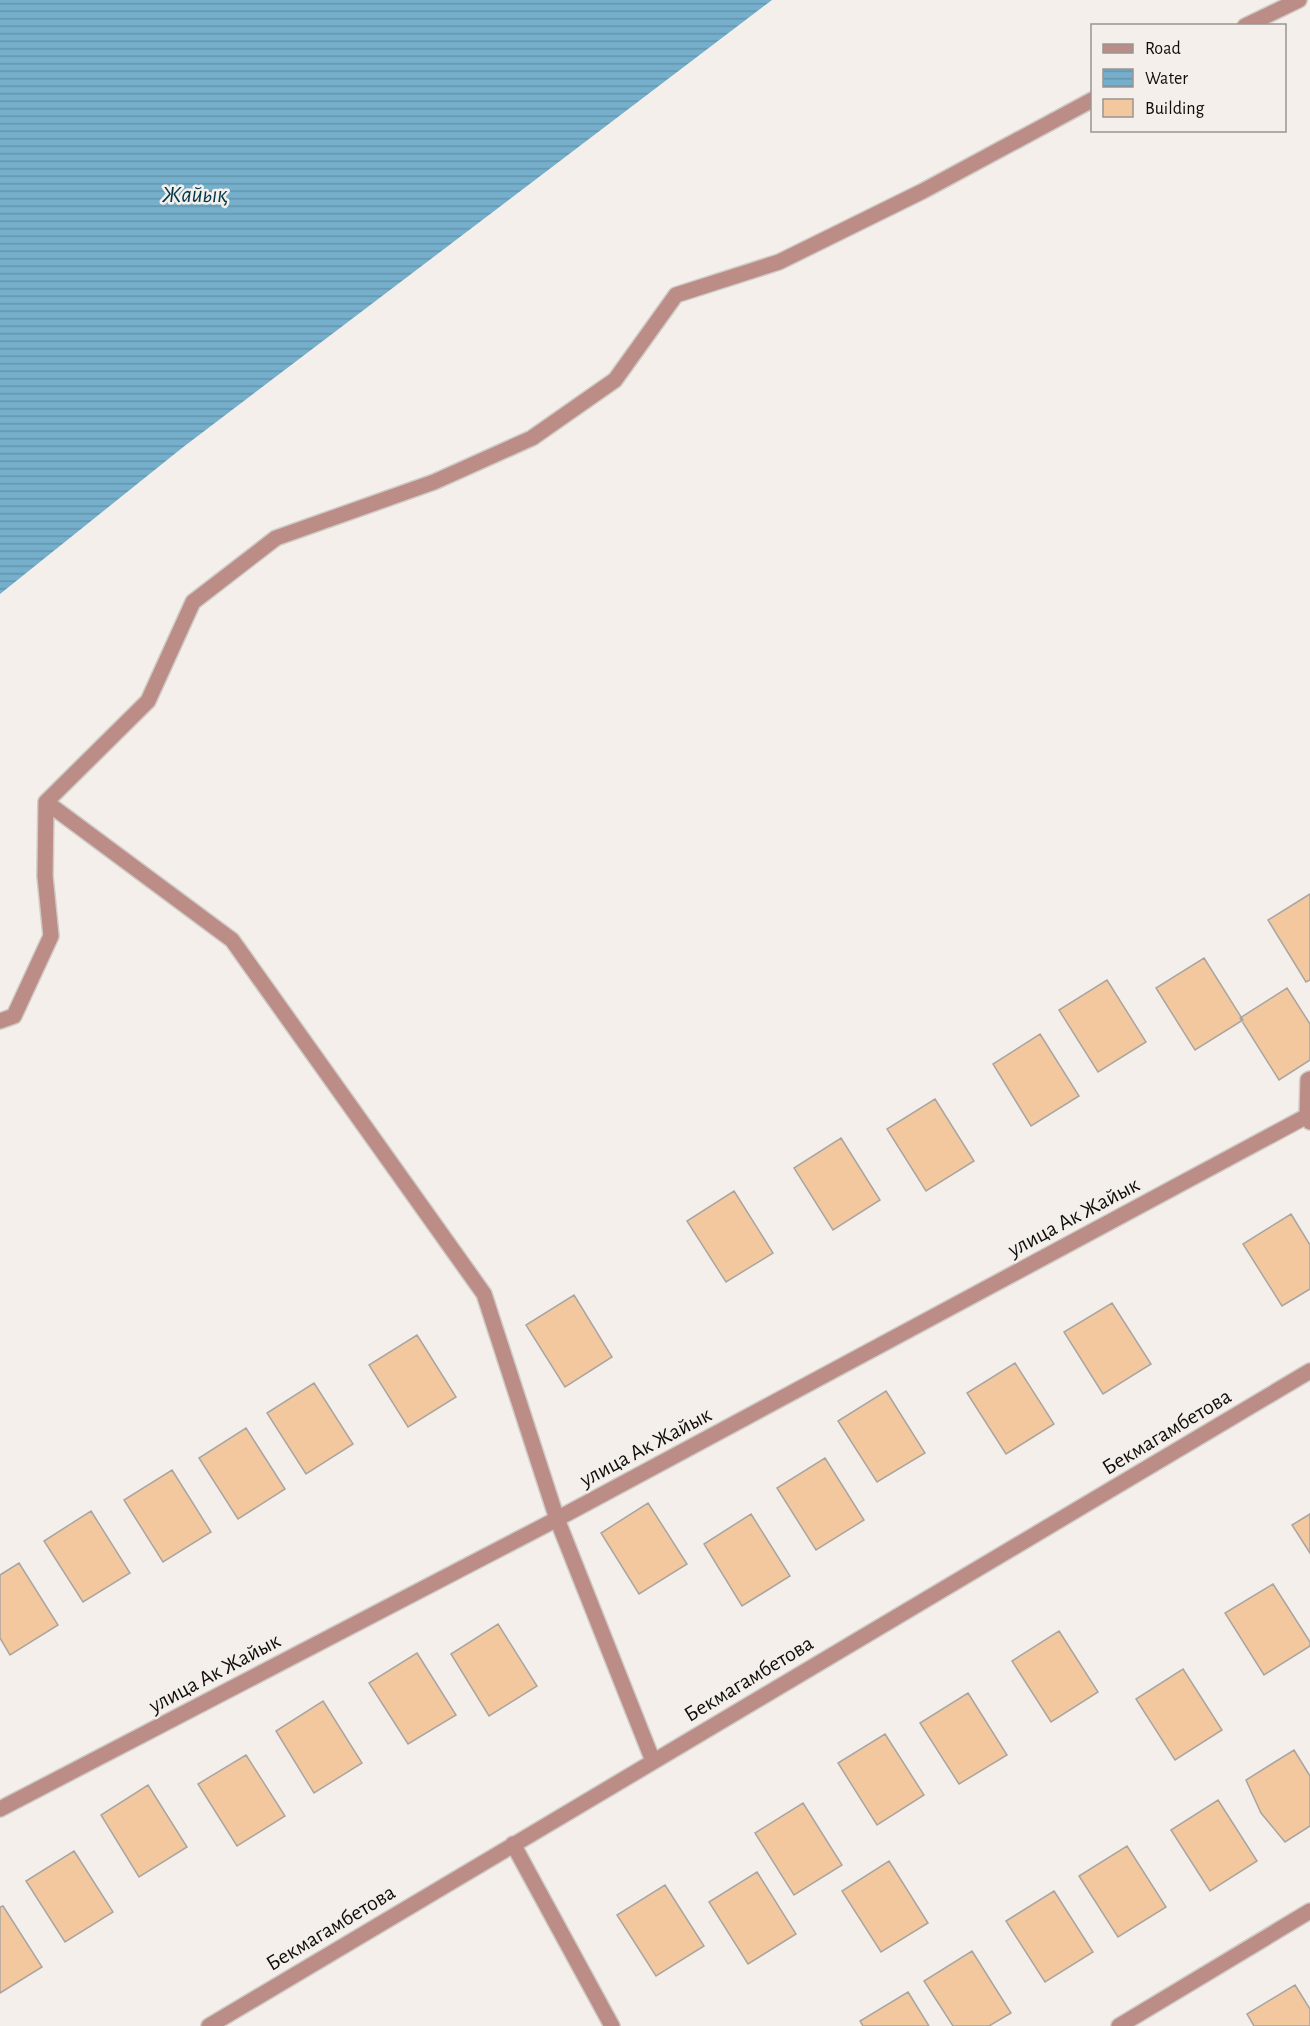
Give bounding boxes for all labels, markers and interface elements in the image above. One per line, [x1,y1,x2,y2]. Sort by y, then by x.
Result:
legend [1091,24,1286,132]
text: Road [1145,40,1181,58]
text: Water [1145,70,1188,88]
text: Building [1145,100,1205,118]
water label: Жайық [162,183,228,207]
street label: улица Ак Жайык [1003,1173,1143,1261]
street label: Бекмагамбетова [1098,1385,1235,1479]
street label: улица Ак Жайык [575,1403,715,1491]
street label: улица Ак Жайык [144,1629,284,1717]
street label: Бекмагамбетова [680,1632,817,1726]
street label: Бекмагамбетова [262,1881,399,1975]

